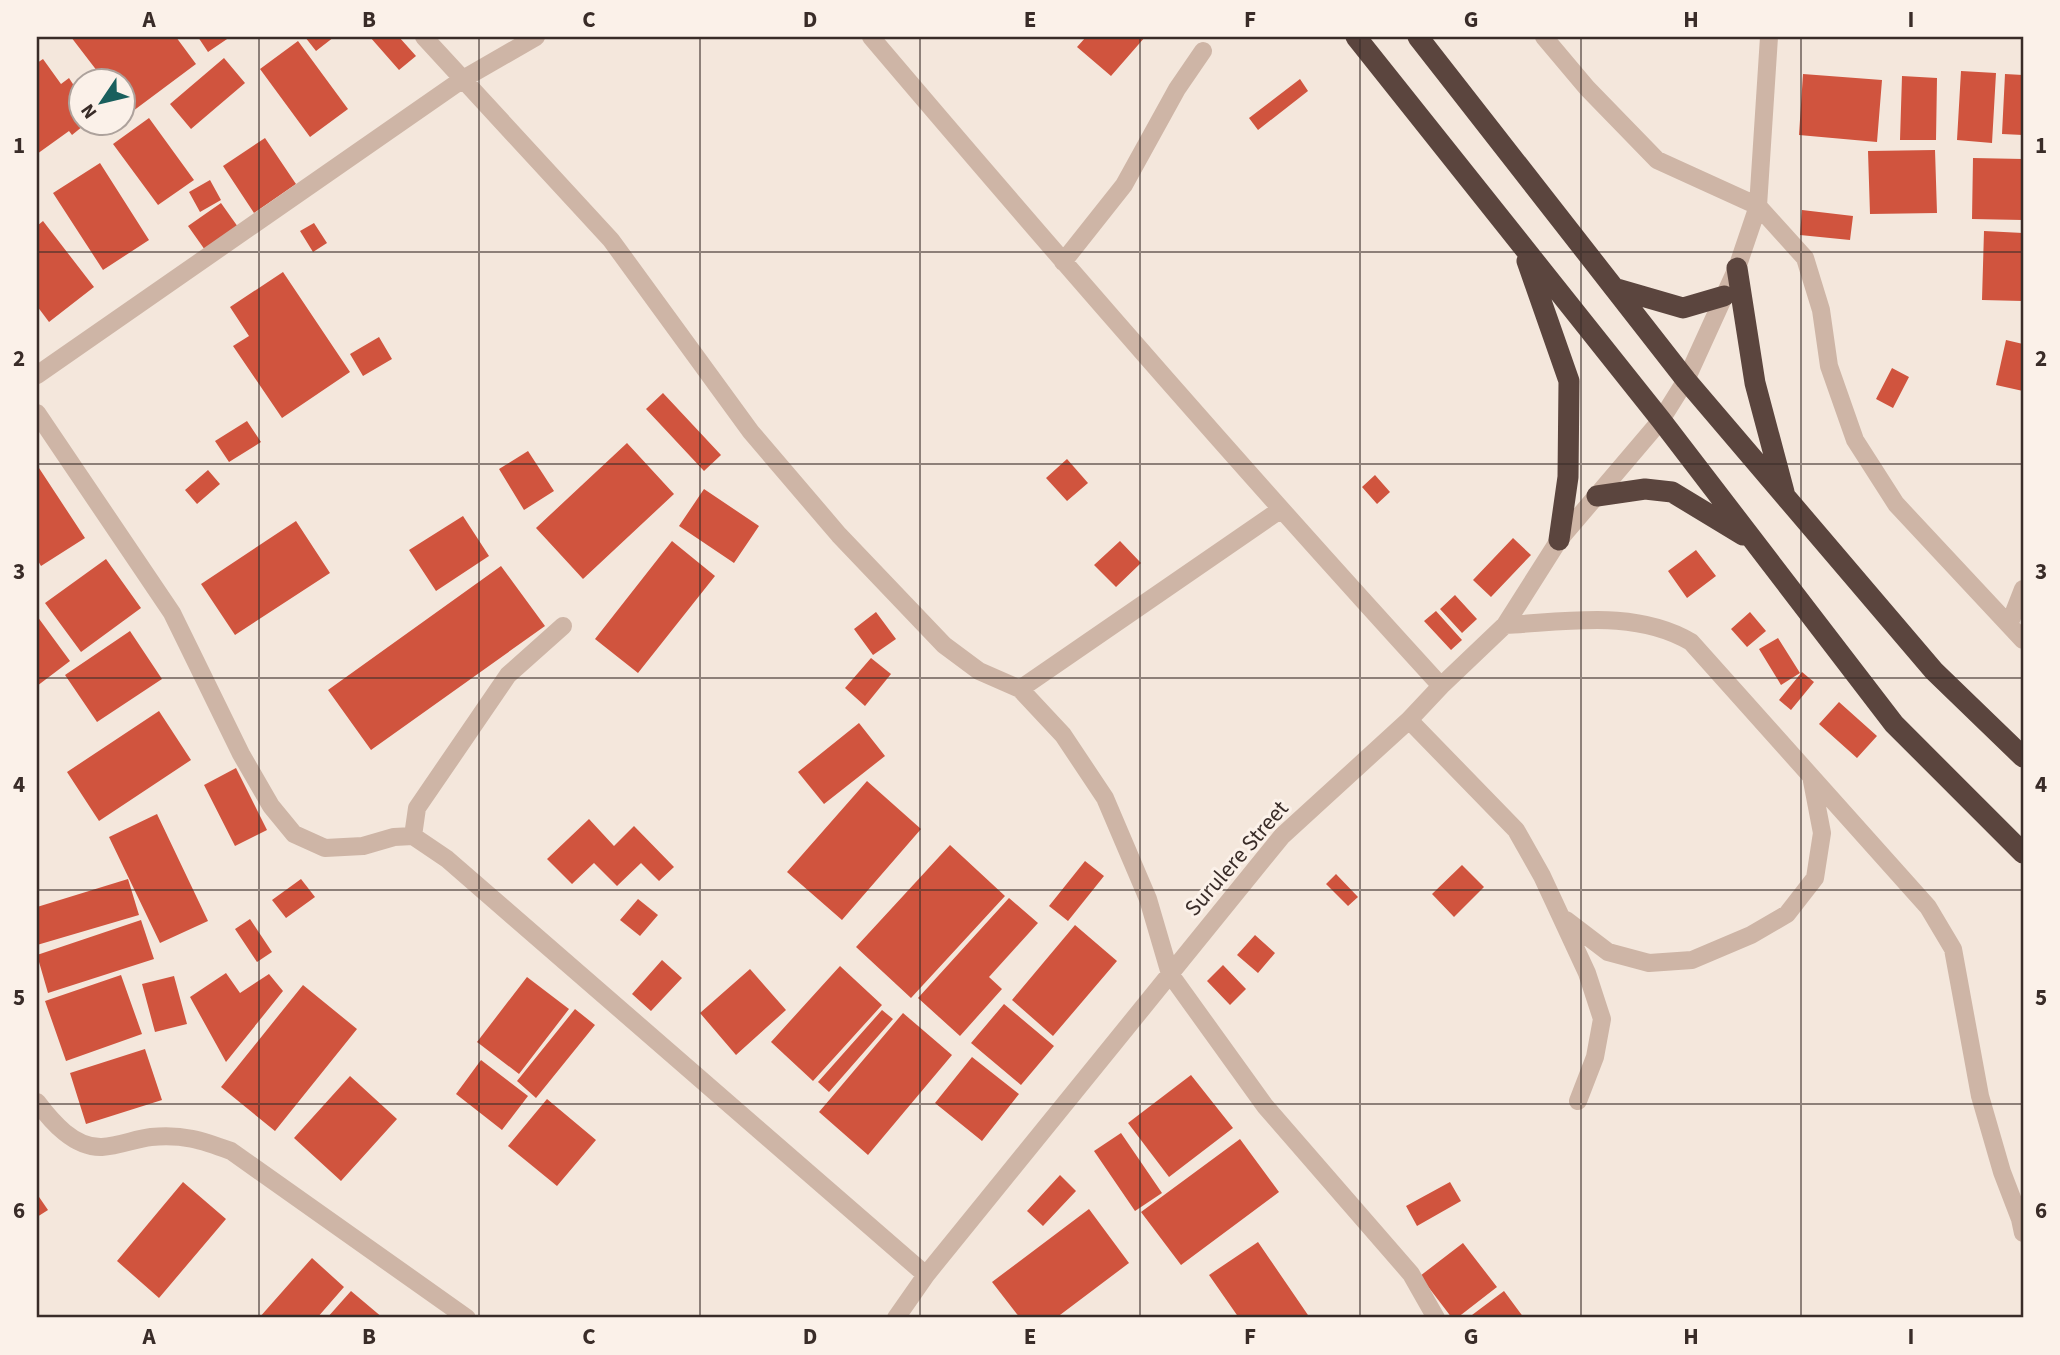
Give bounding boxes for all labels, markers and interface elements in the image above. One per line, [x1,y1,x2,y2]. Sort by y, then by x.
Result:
text: A [141,3,156,36]
text: B [362,3,376,36]
text: C [582,3,596,36]
text: D [803,3,817,36]
text: E [1024,3,1036,36]
text: F [1244,3,1256,36]
text: G [1464,3,1478,36]
text: H [1683,3,1699,36]
text: I [1908,3,1914,36]
north arrow [66,66,136,136]
text: N [75,98,104,124]
text: 1 [13,129,25,162]
text: 1 [2035,129,2047,162]
text: 2 [13,342,25,375]
text: 2 [2035,342,2047,375]
text: 3 [13,555,25,588]
text: 3 [2035,555,2047,588]
text: 4 [13,768,25,801]
text: 4 [2035,768,2047,801]
street label: Surulere Street [1177,793,1296,923]
text: 5 [13,981,25,1014]
text: 5 [2035,981,2047,1014]
text: 6 [13,1194,25,1227]
text: 6 [2035,1194,2047,1227]
text: A [141,1320,156,1353]
text: B [362,1320,376,1353]
text: C [582,1320,596,1353]
text: D [803,1320,817,1353]
text: E [1024,1320,1036,1353]
text: F [1244,1320,1256,1353]
text: G [1464,1320,1478,1353]
text: H [1683,1320,1699,1353]
text: I [1908,1320,1914,1353]

